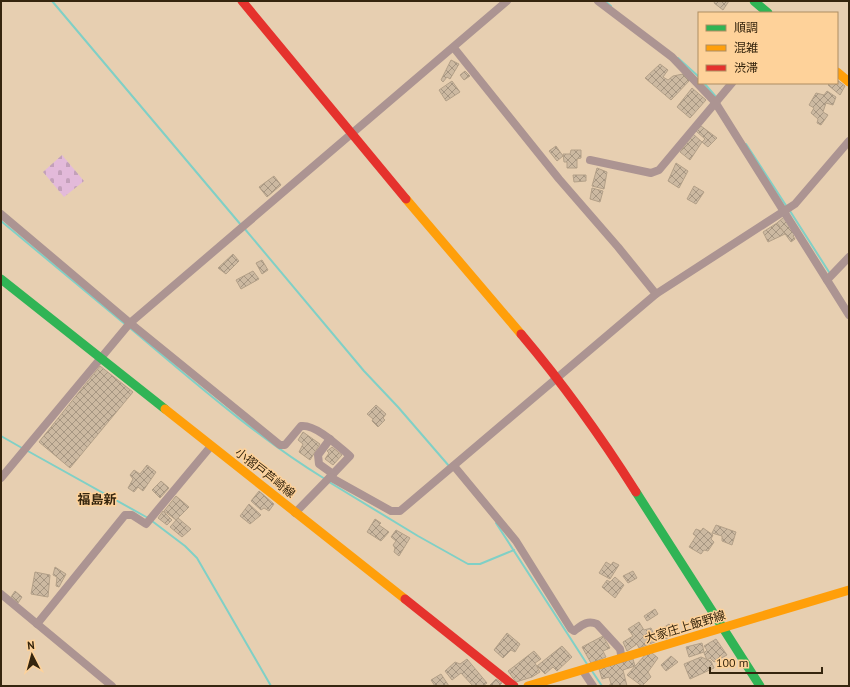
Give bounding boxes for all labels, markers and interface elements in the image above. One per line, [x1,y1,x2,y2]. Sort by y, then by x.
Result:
legend [698,12,838,84]
text: 順調 [734,20,758,35]
text: 混雑 [734,40,758,55]
text: 渋滞 [734,60,758,75]
street label: 小摺戸芦崎線 [232,445,298,501]
district label: 福島新 [77,491,117,508]
street label: 大家庄上飯野線 [642,607,727,646]
north arrow [12,635,52,675]
text: N [27,638,35,652]
scale bar [710,649,822,675]
text: 100 m [716,655,749,670]

